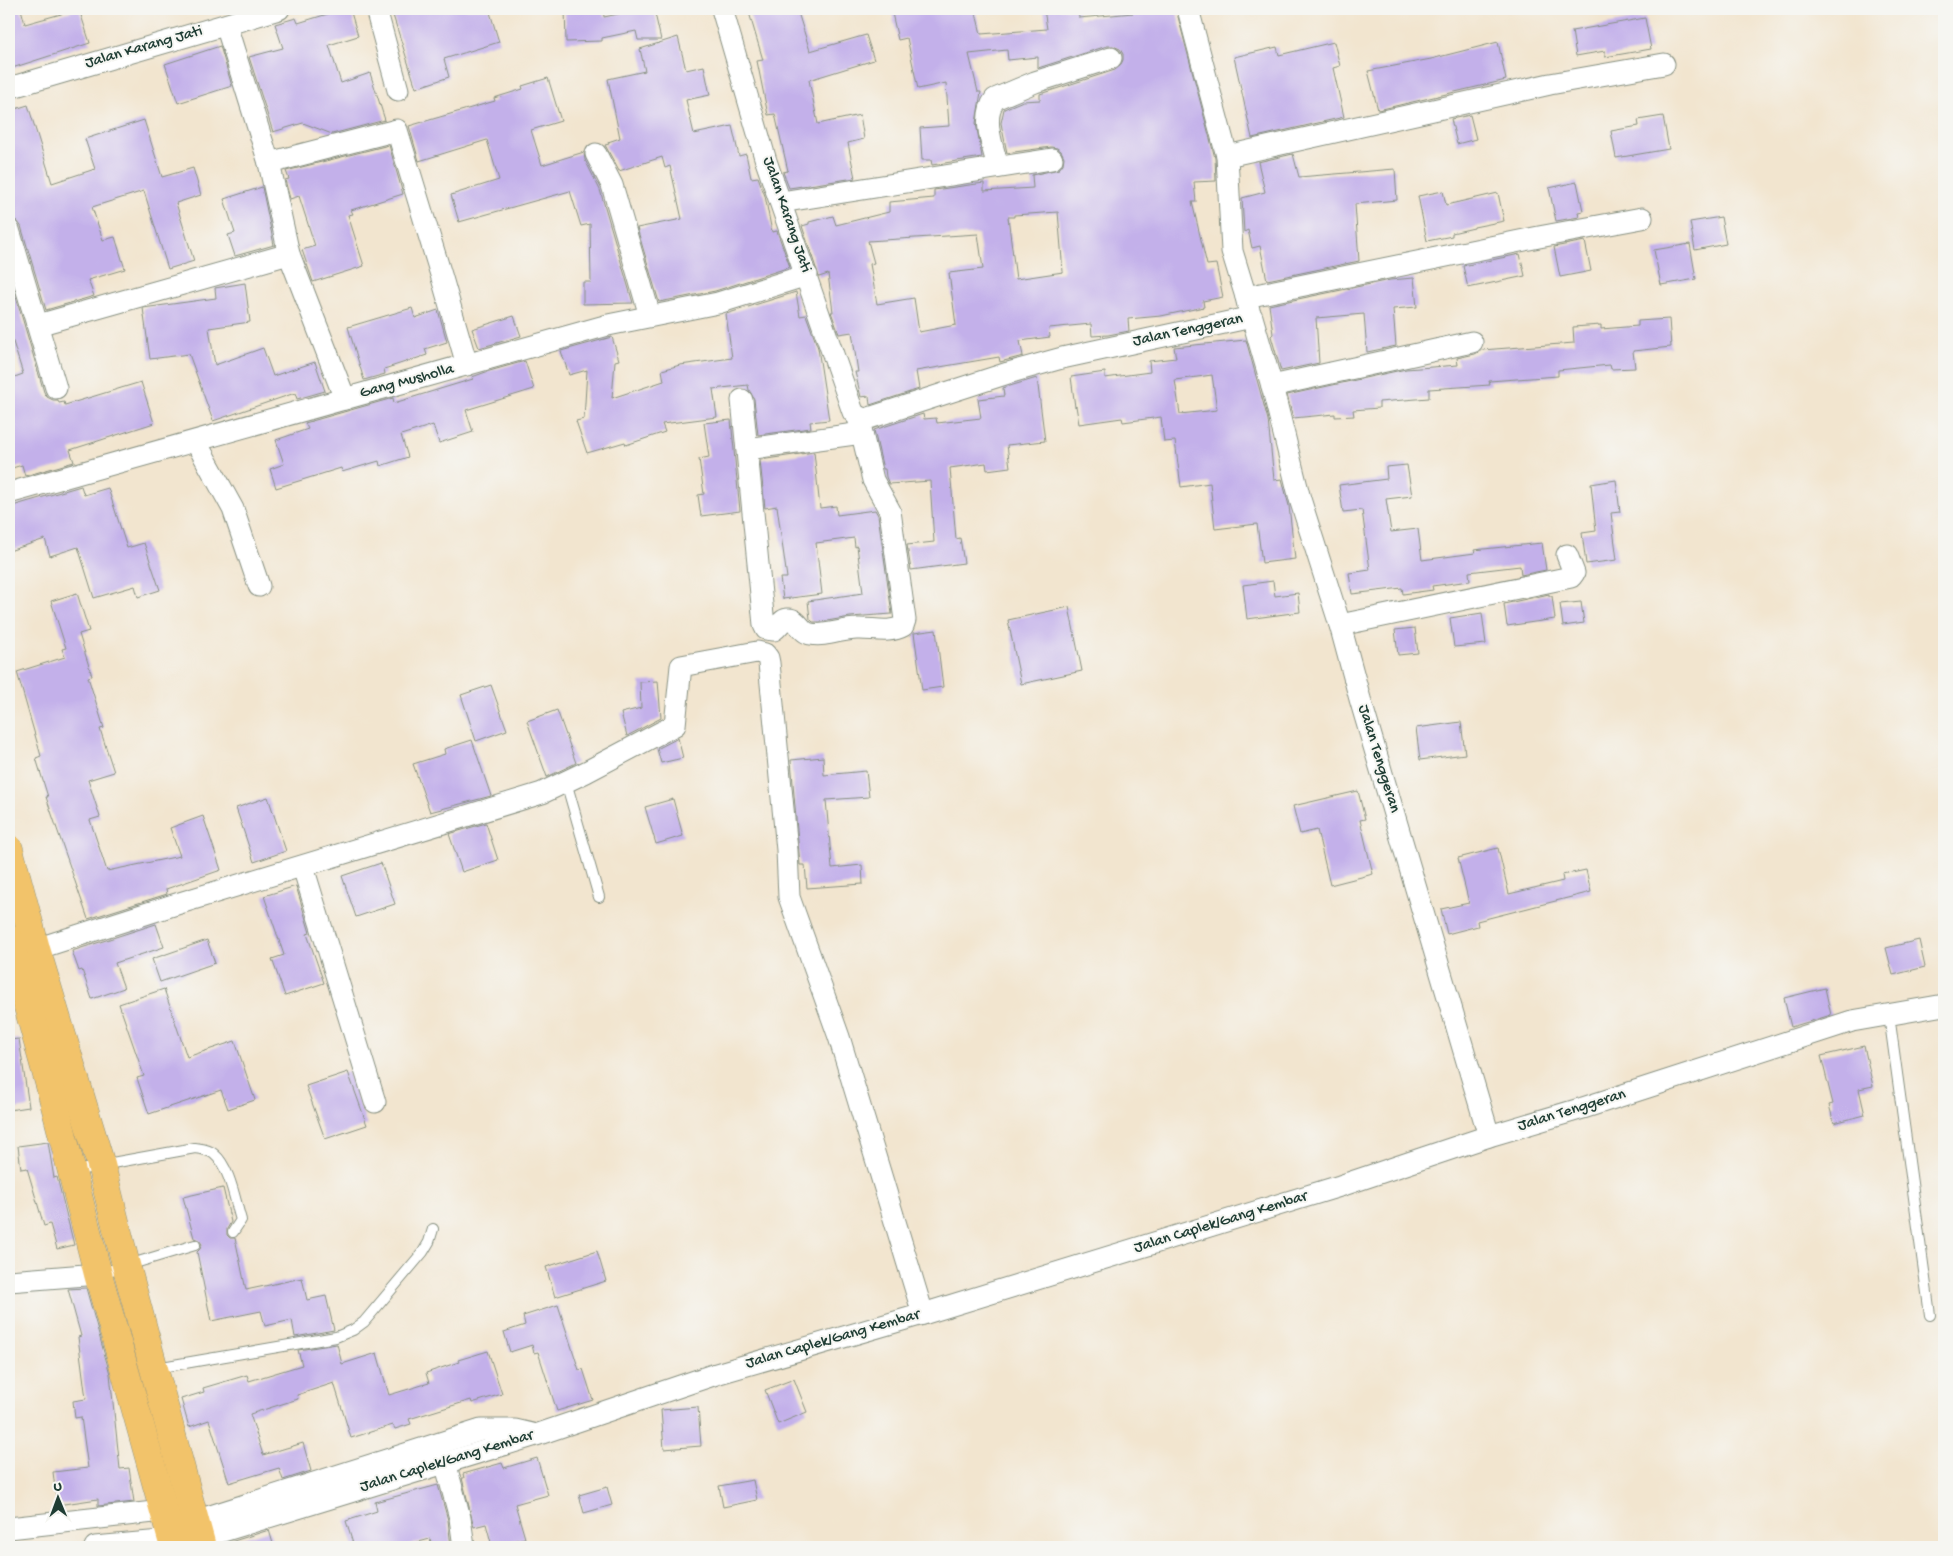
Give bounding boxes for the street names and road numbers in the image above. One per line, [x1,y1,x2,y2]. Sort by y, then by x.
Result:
street label: Jalan Karang Jati [83,22,205,74]
street label: Jalan Karang Jati [757,155,815,275]
street label: Jalan Tenggeran [1131,310,1245,352]
street label: Gang Musholla [358,360,457,404]
street label: Jalan Tenggeran [1353,703,1404,816]
street label: Jalan Tenggeran [1516,1085,1629,1136]
street label: Jalan Caplek/Gang Kembar [1132,1187,1311,1258]
street label: Jalan Caplek/Gang Kembar [744,1306,924,1374]
street label: Jalan Caplek/Gang Kembar [358,1426,537,1497]

